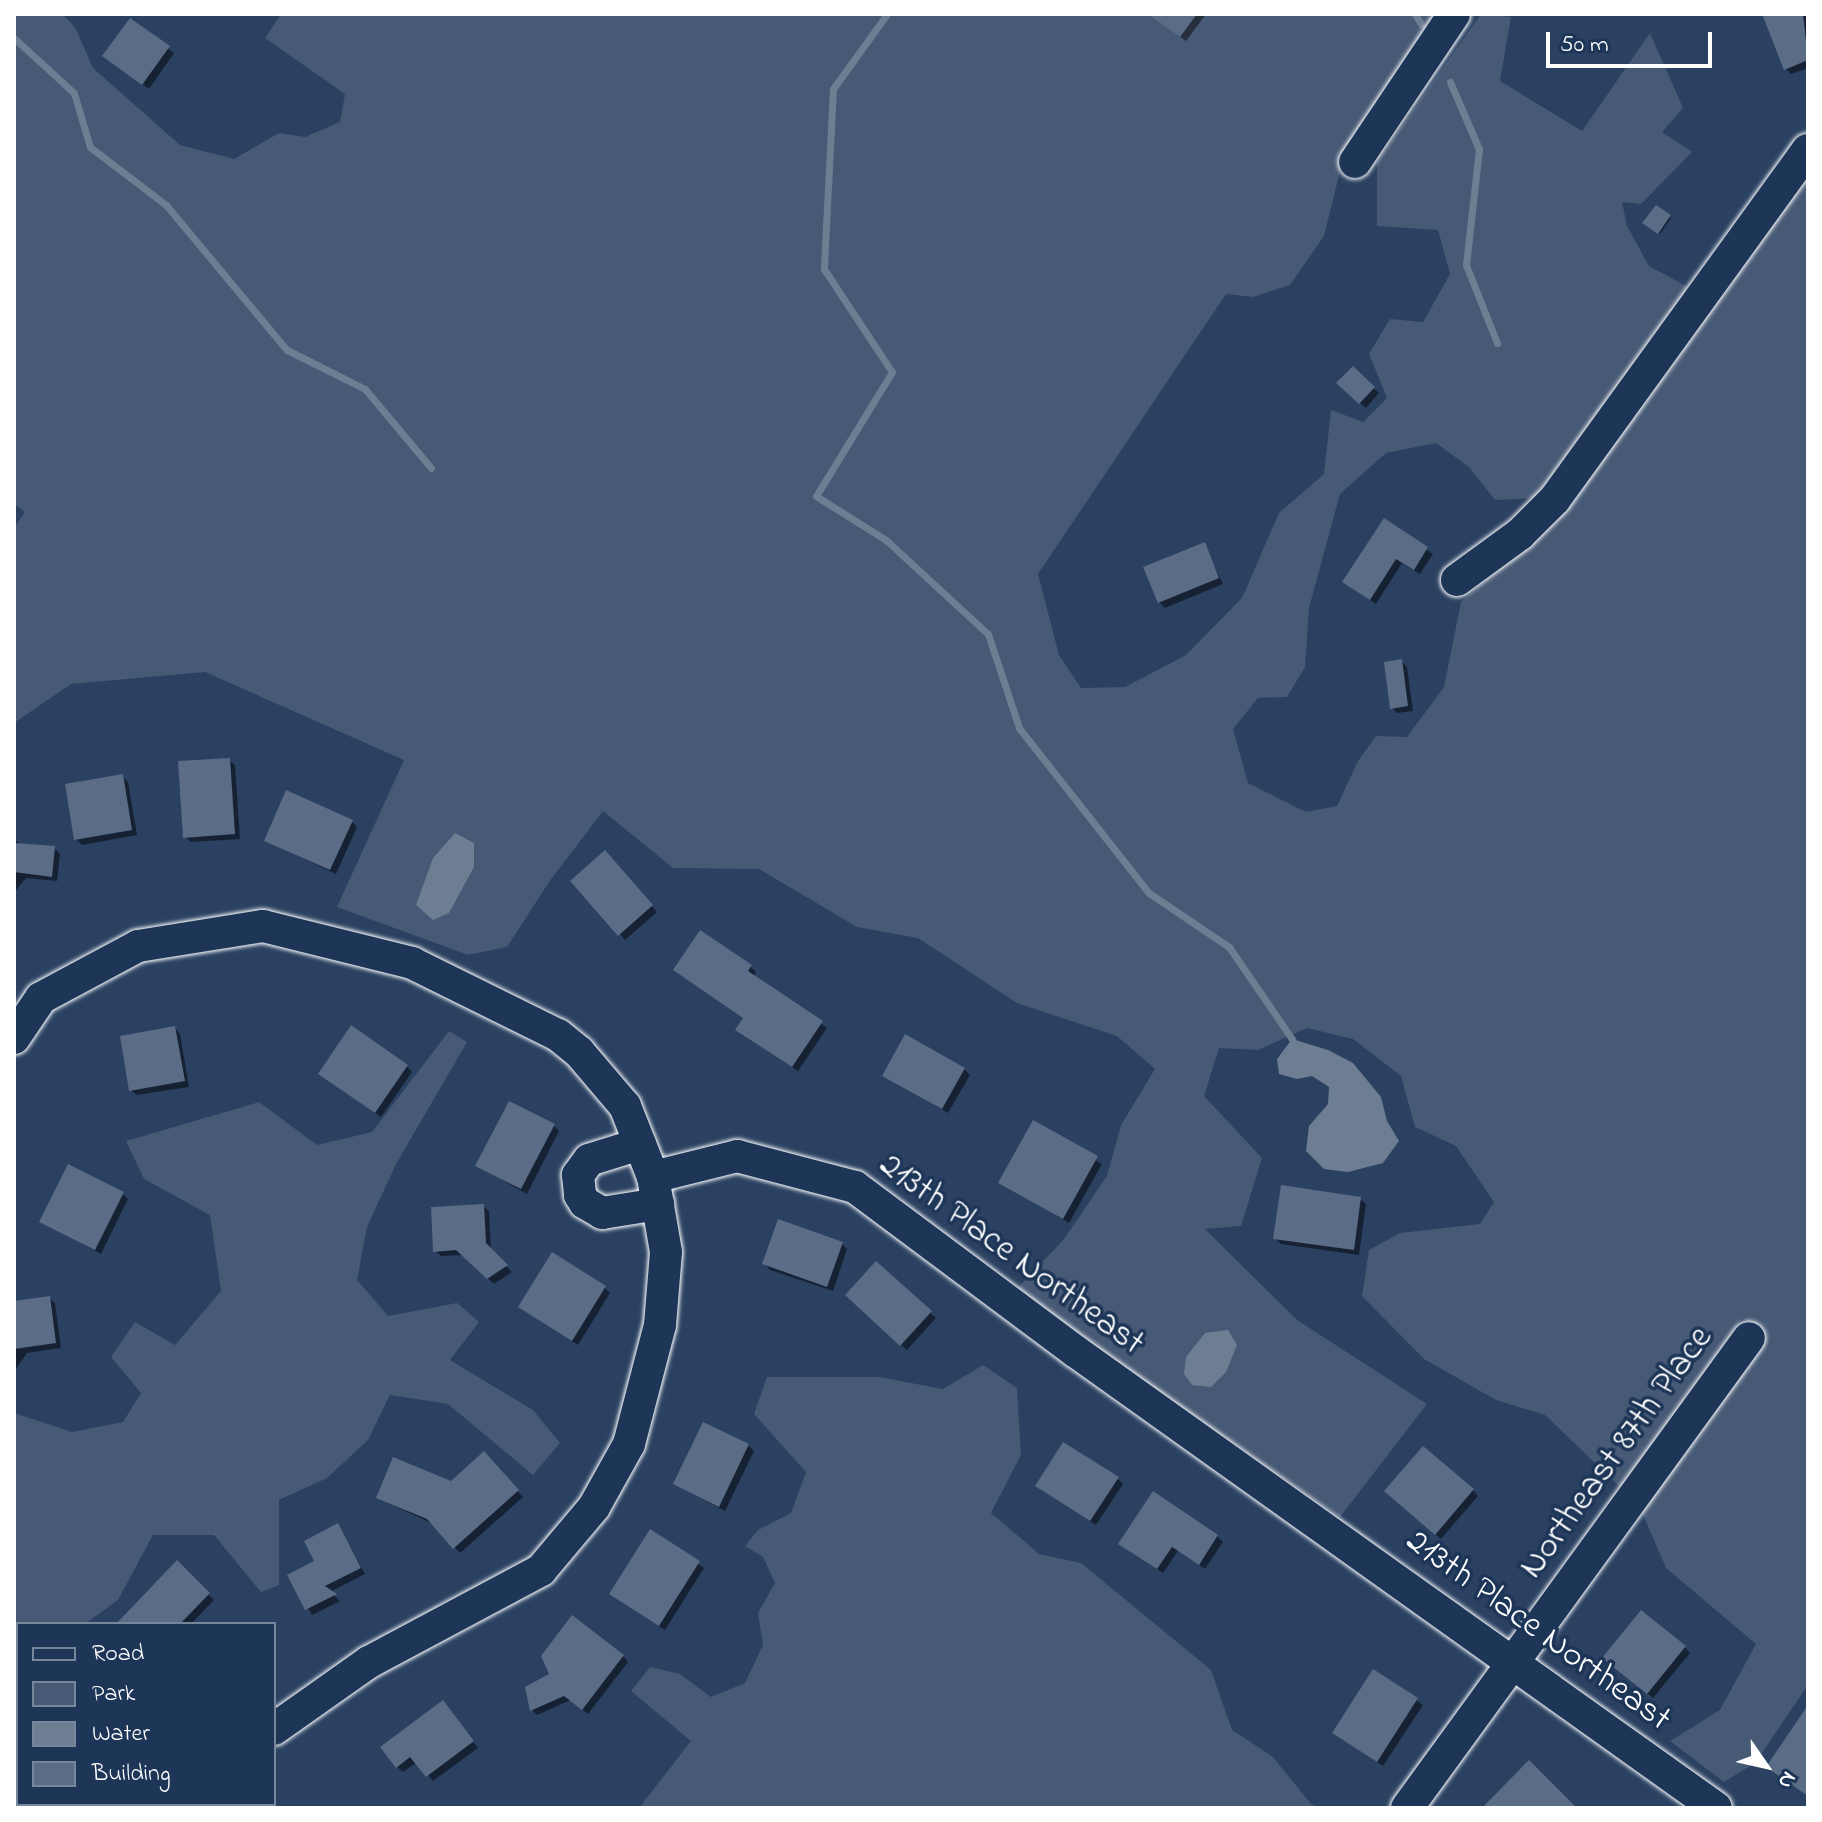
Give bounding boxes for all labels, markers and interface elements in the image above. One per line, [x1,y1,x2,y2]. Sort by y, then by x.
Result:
scale bar [1550,16,1716,66]
text: 50 m [1560,28,1609,63]
street label: 213th Place Northeast [870,1144,1152,1366]
street label: Northeast 87th Place [1511,1318,1723,1588]
street label: 213th Place Northeast [1397,1520,1679,1742]
legend [16,1622,276,1806]
text: Road [92,1637,144,1672]
text: Park [92,1677,135,1712]
text: Water [92,1717,150,1752]
north arrow [1726,1726,1806,1806]
text: Building [92,1757,171,1792]
text: N [1768,1764,1803,1795]

